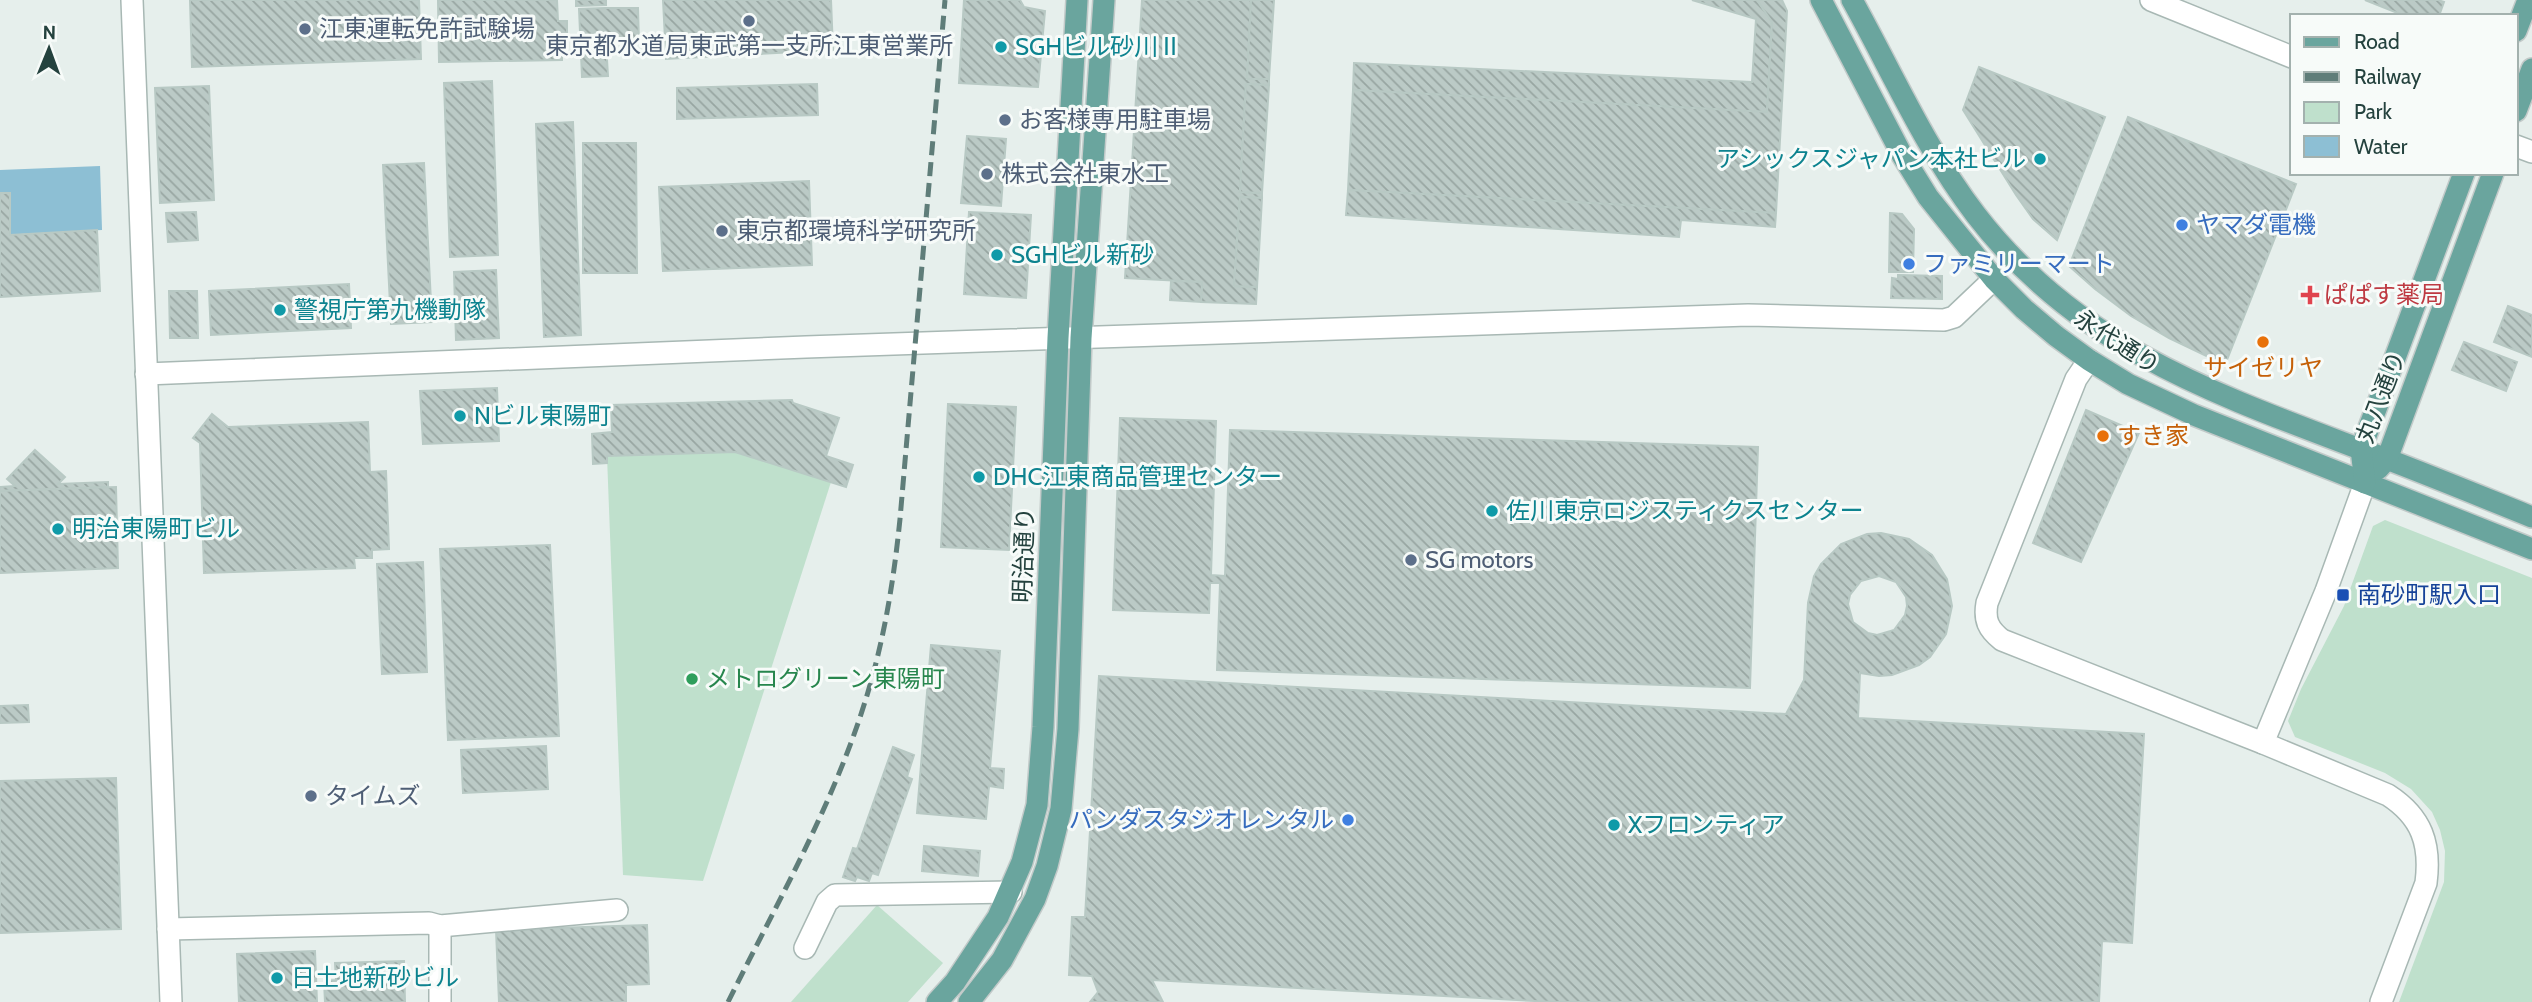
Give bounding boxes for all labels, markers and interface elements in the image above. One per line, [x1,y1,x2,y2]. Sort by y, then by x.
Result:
marker: 東京都水道局東武第一支所江東営業所 [741,13,757,29]
north arrow [14,14,84,84]
place label: 江東運転免許試験場 [319,14,535,43]
legend [2290,14,2518,175]
text: N [42,21,56,44]
marker: 江東運転免許試験場 [297,21,313,37]
text: Road [2354,29,2400,54]
place label: 東京都水道局東武第一支所江東営業所 [545,31,953,60]
place label: SGHビル砂川Ⅱ [1015,32,1182,61]
marker: SGHビル砂川Ⅱ [993,39,1009,55]
text: Railway [2354,64,2422,89]
text: Park [2354,99,2392,124]
place label: お客様専用駐車場 [1019,105,1211,134]
marker: お客様専用駐車場 [997,112,1013,128]
text: Water [2354,134,2408,159]
place label: アシックスジャパン本社ビル [1716,144,2026,173]
marker: アシックスジャパン本社ビル [2032,151,2048,167]
place label: 株式会社東水工 [1001,159,1169,188]
marker: 株式会社東水工 [979,166,995,182]
place label: ヤマダ電機 [2196,210,2316,239]
place label: 東京都環境科学研究所 [736,216,976,245]
marker: ヤマダ電機 [2174,217,2190,233]
marker: 東京都環境科学研究所 [714,223,730,239]
place label: SGHビル新砂 [1011,240,1154,269]
marker: SGHビル新砂 [989,247,1005,263]
place label: ファミリーマート [1923,249,2115,278]
marker: ファミリーマート [1901,256,1917,272]
place label: ぱぱす薬局 [2324,280,2444,309]
marker: ぱぱす薬局 [2302,287,2318,303]
place label: 警視庁第九機動隊 [294,295,486,324]
marker: 警視庁第九機動隊 [272,302,288,318]
street label: 永代通り [2069,303,2165,380]
marker: サイゼリヤ [2255,334,2271,350]
street label: 丸八通り [2350,347,2411,447]
place label: サイゼリヤ [2203,353,2323,382]
place label: Nビル東陽町 [474,401,611,430]
marker: Nビル東陽町 [452,408,468,424]
place label: すき家 [2117,421,2189,450]
marker: すき家 [2095,428,2111,444]
place label: DHC江東商品管理センター [993,462,1282,491]
marker: DHC江東商品管理センター [971,469,987,485]
place label: 佐川東京ロジスティクスセンター [1506,496,1864,525]
marker: 佐川東京ロジスティクスセンター [1484,503,1500,519]
street label: 明治通り [1007,507,1040,603]
place label: 明治東陽町ビル [72,514,240,543]
marker: 明治東陽町ビル [50,521,66,537]
place label: SG motors [1425,545,1533,574]
marker: SG motors [1403,552,1419,568]
place label: 南砂町駅入口 [2357,580,2501,609]
marker: 南砂町駅入口 [2335,587,2351,603]
place label: メトログリーン東陽町 [706,664,945,693]
marker: メトログリーン東陽町 [684,671,700,687]
place label: タイムズ [325,781,421,810]
marker: タイムズ [303,788,319,804]
place label: パンダスタジオレンタル [1069,805,1334,834]
place label: Xフロンティア [1628,810,1785,839]
marker: パンダスタジオレンタル [1340,812,1356,828]
marker: Xフロンティア [1606,817,1622,833]
place label: 日土地新砂ビル [291,963,459,992]
marker: 日土地新砂ビル [269,970,285,986]

